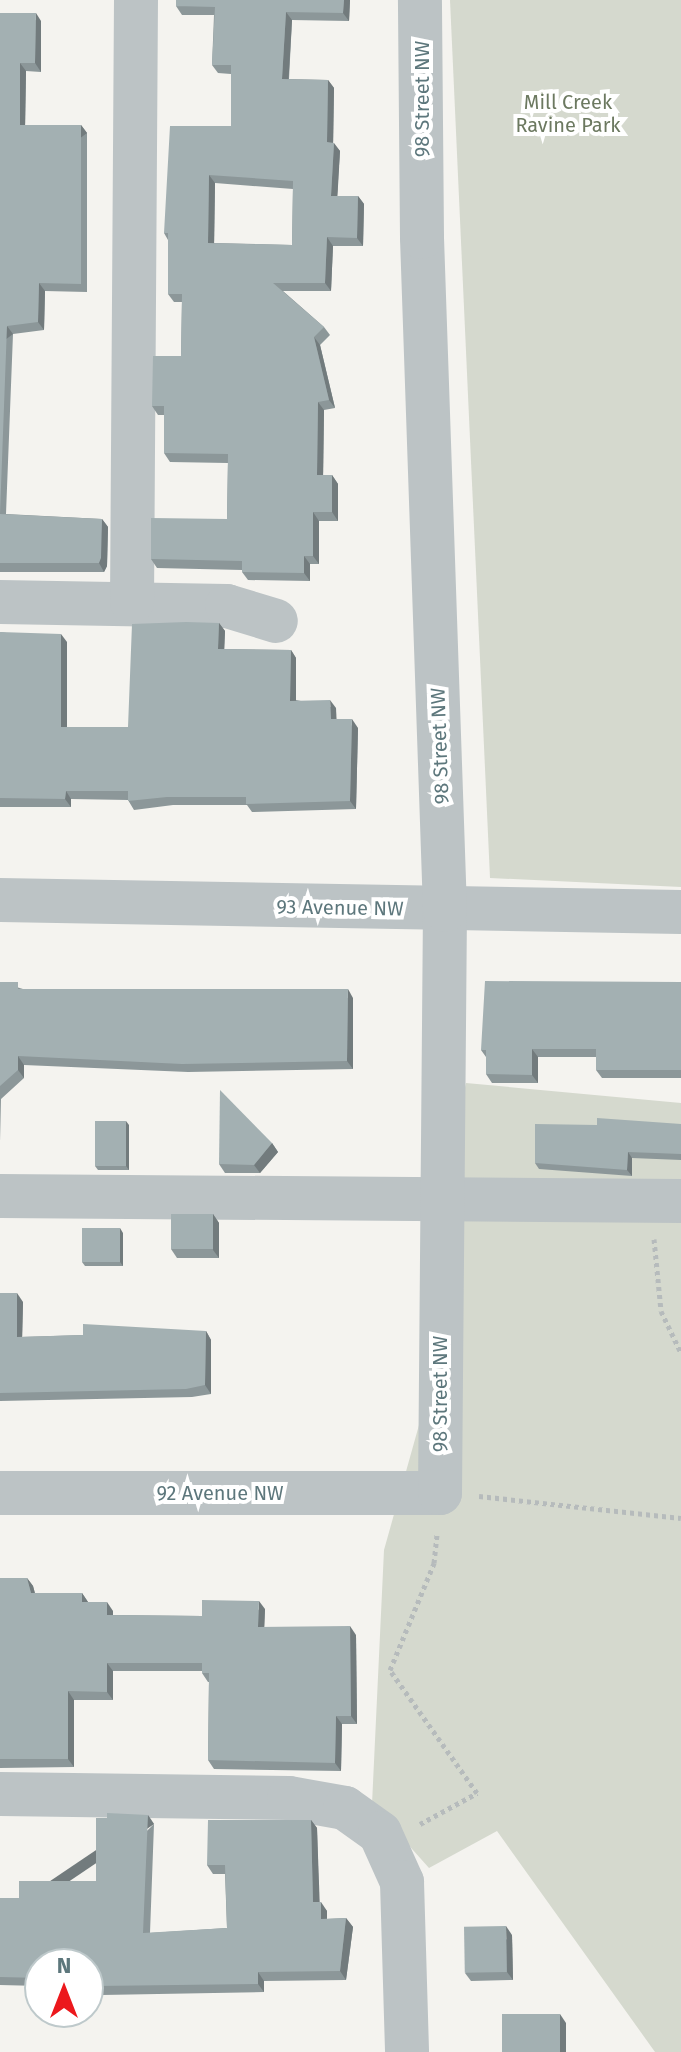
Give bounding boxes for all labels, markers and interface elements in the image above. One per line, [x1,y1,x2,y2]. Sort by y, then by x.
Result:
street label: 98 Street NW [410,41,434,157]
park label: Mill Creek Ravine Park [515,91,621,138]
street label: 98 Street NW [426,687,454,805]
street label: 93 Avenue NW [276,895,404,921]
street label: 98 Street NW [428,1336,452,1452]
street label: 92 Avenue NW [156,1481,284,1505]
north arrow [24,1948,104,2028]
text: N [57,1952,71,1979]

